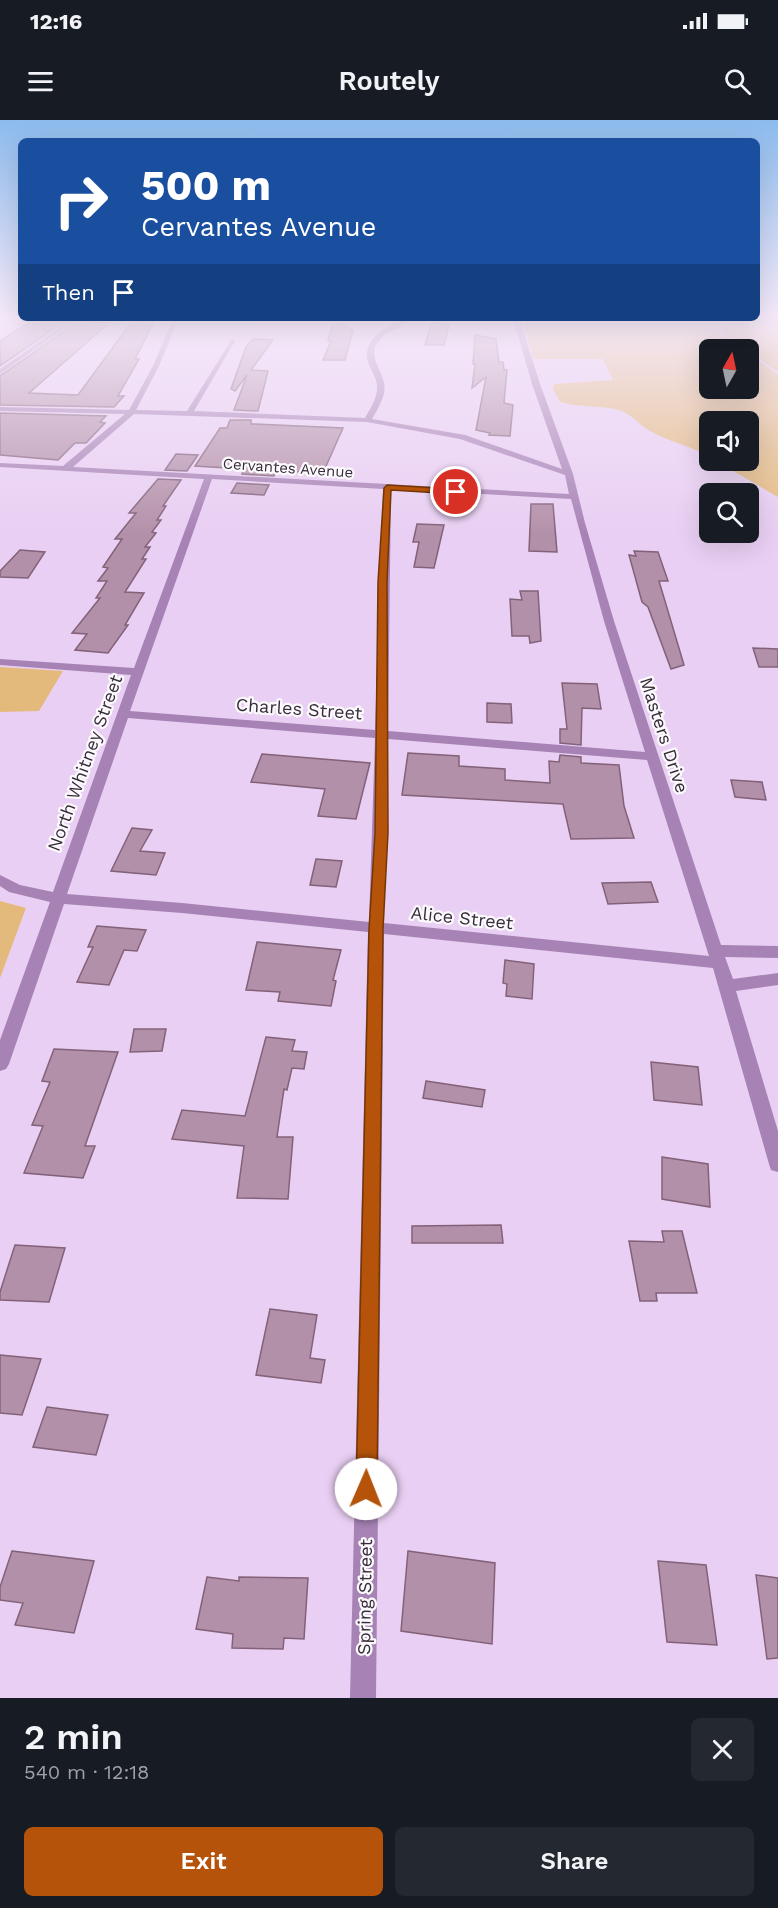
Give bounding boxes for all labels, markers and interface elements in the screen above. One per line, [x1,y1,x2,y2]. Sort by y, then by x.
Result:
text: 12:16 [30,9,82,34]
icon: menu [24,65,57,98]
text: Routely [338,65,440,97]
icon: search [721,65,754,98]
text: 500 m [141,161,271,210]
icon: right [42,162,120,240]
text: Cervantes Avenue [141,211,376,243]
icon: arrive [107,276,140,309]
text: Then [42,280,95,305]
north arrow [699,339,759,399]
map controls [699,339,759,543]
button: sound [699,411,759,471]
street label: Cervantes Avenue [222,454,354,482]
pin [430,466,481,517]
icon: arrive [439,475,472,508]
button: search [699,483,759,543]
street label: North Whitney Street [43,671,126,854]
street label: Masters Drive [636,674,693,795]
street label: Charles Street [235,694,363,723]
street label: Alice Street [410,902,515,933]
position arrow [334,1457,398,1521]
street label: Spring Street [353,1538,376,1655]
text: 2 min [24,1716,123,1758]
button: close [691,1718,754,1781]
text: 540 m · 12:18 [24,1760,149,1784]
button: Exit [24,1827,383,1896]
button: Share [395,1827,754,1896]

